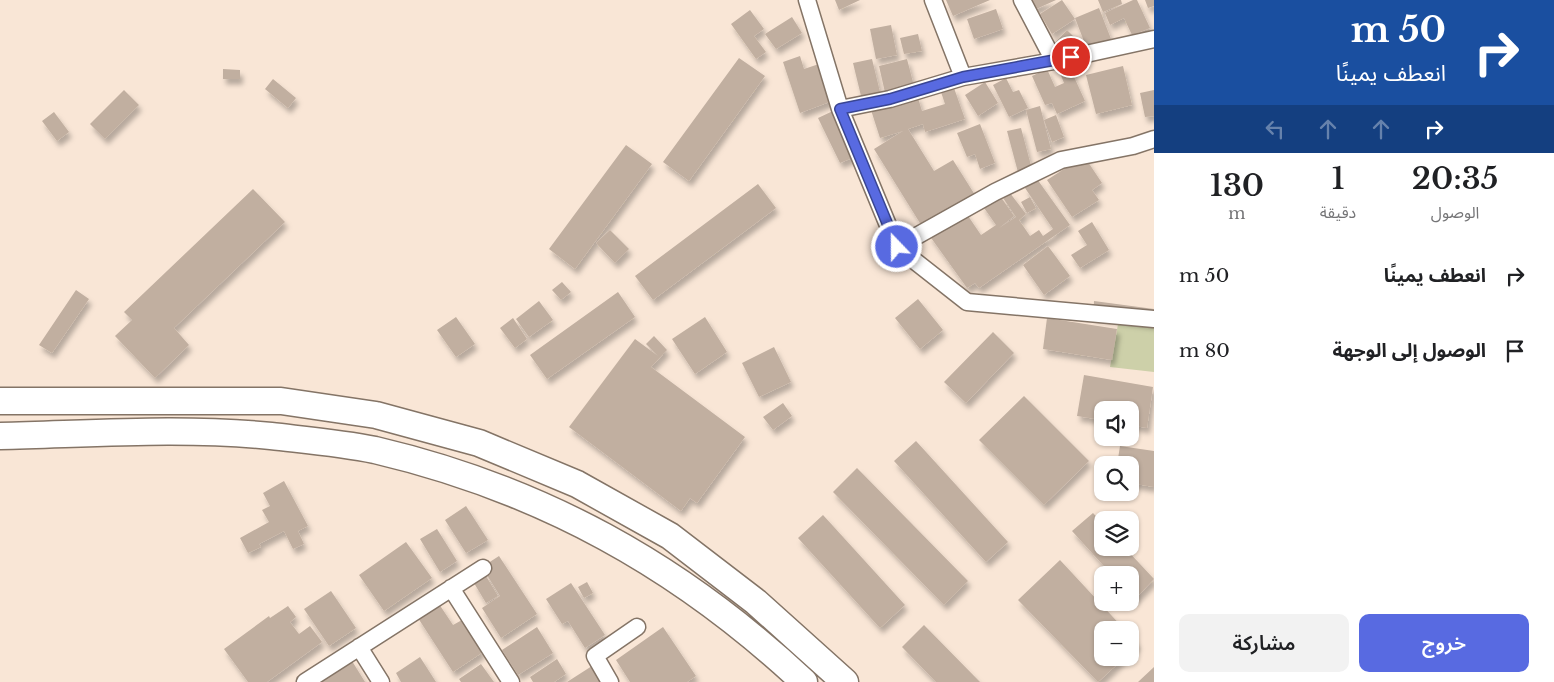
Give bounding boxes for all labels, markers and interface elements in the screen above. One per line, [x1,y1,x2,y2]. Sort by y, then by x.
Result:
text: 50 m [1351,8,1446,51]
icon: right [1464,20,1529,85]
pin [1050,36,1092,78]
icon: arrive [1057,43,1085,71]
text: انعطف يمينًا [1336,60,1446,87]
icon: left [1261,115,1289,143]
icon: ahead [1314,115,1342,143]
icon: ahead [1367,115,1395,143]
icon: right [1420,115,1448,143]
text: 1 [1331,160,1345,197]
text: 20:35 [1412,160,1498,197]
text: 130 [1210,167,1264,204]
text: دقيقة [1320,202,1356,222]
text: الوصول [1431,202,1479,222]
text: m [1228,203,1245,223]
position arrow [870,220,922,272]
icon: right [1501,262,1529,290]
text: 50 m [1179,264,1229,287]
text: انعطف يمينًا [1384,264,1486,287]
icon: arrive [1501,337,1529,365]
text: 80 m [1179,339,1230,362]
text: الوصول إلى الوجهة [1332,339,1486,362]
map controls [1094,401,1139,666]
button: sound [1094,401,1139,446]
button: search [1094,456,1139,501]
button: layers [1094,511,1139,556]
button: + [1094,566,1139,611]
button: مشاركة [1179,614,1349,672]
button: خروج [1359,614,1529,672]
button: − [1094,621,1139,666]

